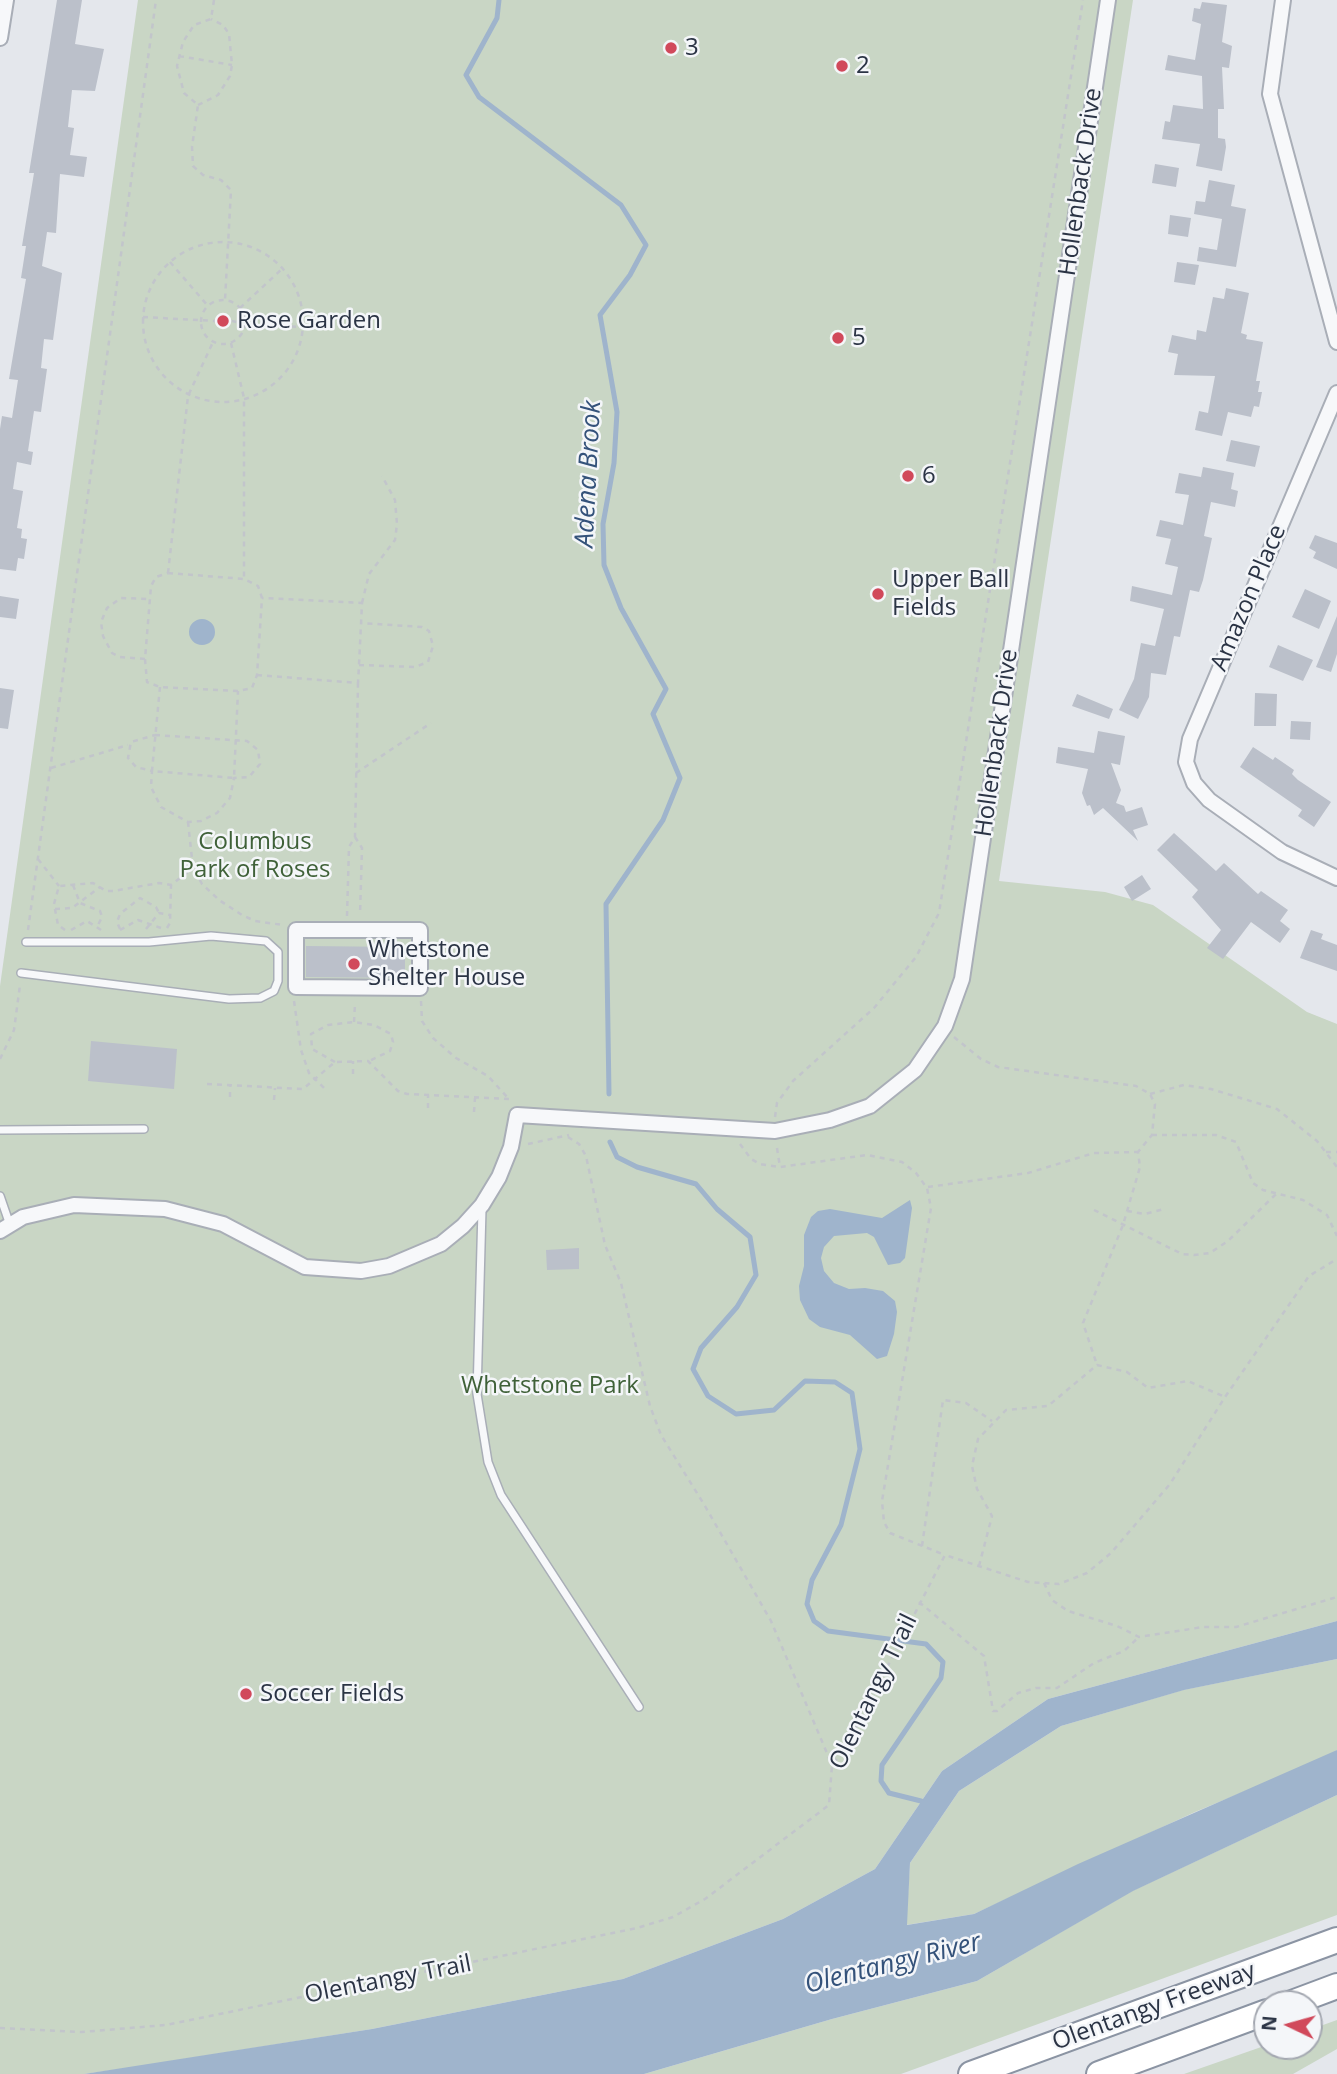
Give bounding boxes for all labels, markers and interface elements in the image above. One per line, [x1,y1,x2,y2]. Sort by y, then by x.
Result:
place label: 3 [685,34,699,62]
marker: 3 [663,40,679,56]
place label: 2 [856,52,870,80]
marker: 2 [834,58,850,74]
street label: Hollenback Drive [1054,86,1108,278]
place label: Rose Garden [237,307,381,335]
marker: Rose Garden [215,313,231,329]
place label: 5 [852,324,866,352]
marker: 5 [830,330,846,346]
water label: Adena Brook [570,400,608,548]
place label: 6 [922,462,936,490]
marker: 6 [900,468,916,484]
street label: Amazon Place [1205,520,1293,676]
place label: Upper Ball Fields [892,566,1009,622]
marker: Upper Ball Fields [870,586,886,602]
street label: Hollenback Drive [970,647,1024,839]
park label: Columbus Park of Roses [180,828,330,884]
place label: Whetstone Shelter House [368,936,525,992]
marker: Whetstone Shelter House [346,956,362,972]
park label: Whetstone Park [461,1372,639,1400]
street label: Olentangy Trail [824,1610,924,1774]
place label: Soccer Fields [260,1680,404,1708]
marker: Soccer Fields [238,1686,254,1702]
water label: Olentangy River [802,1927,984,2001]
street label: Olentangy Trail [302,1950,474,2010]
street label: Olentangy Freeway [1049,1957,1259,2057]
north arrow [1253,1990,1323,2060]
text: N [1255,2015,1283,2032]

